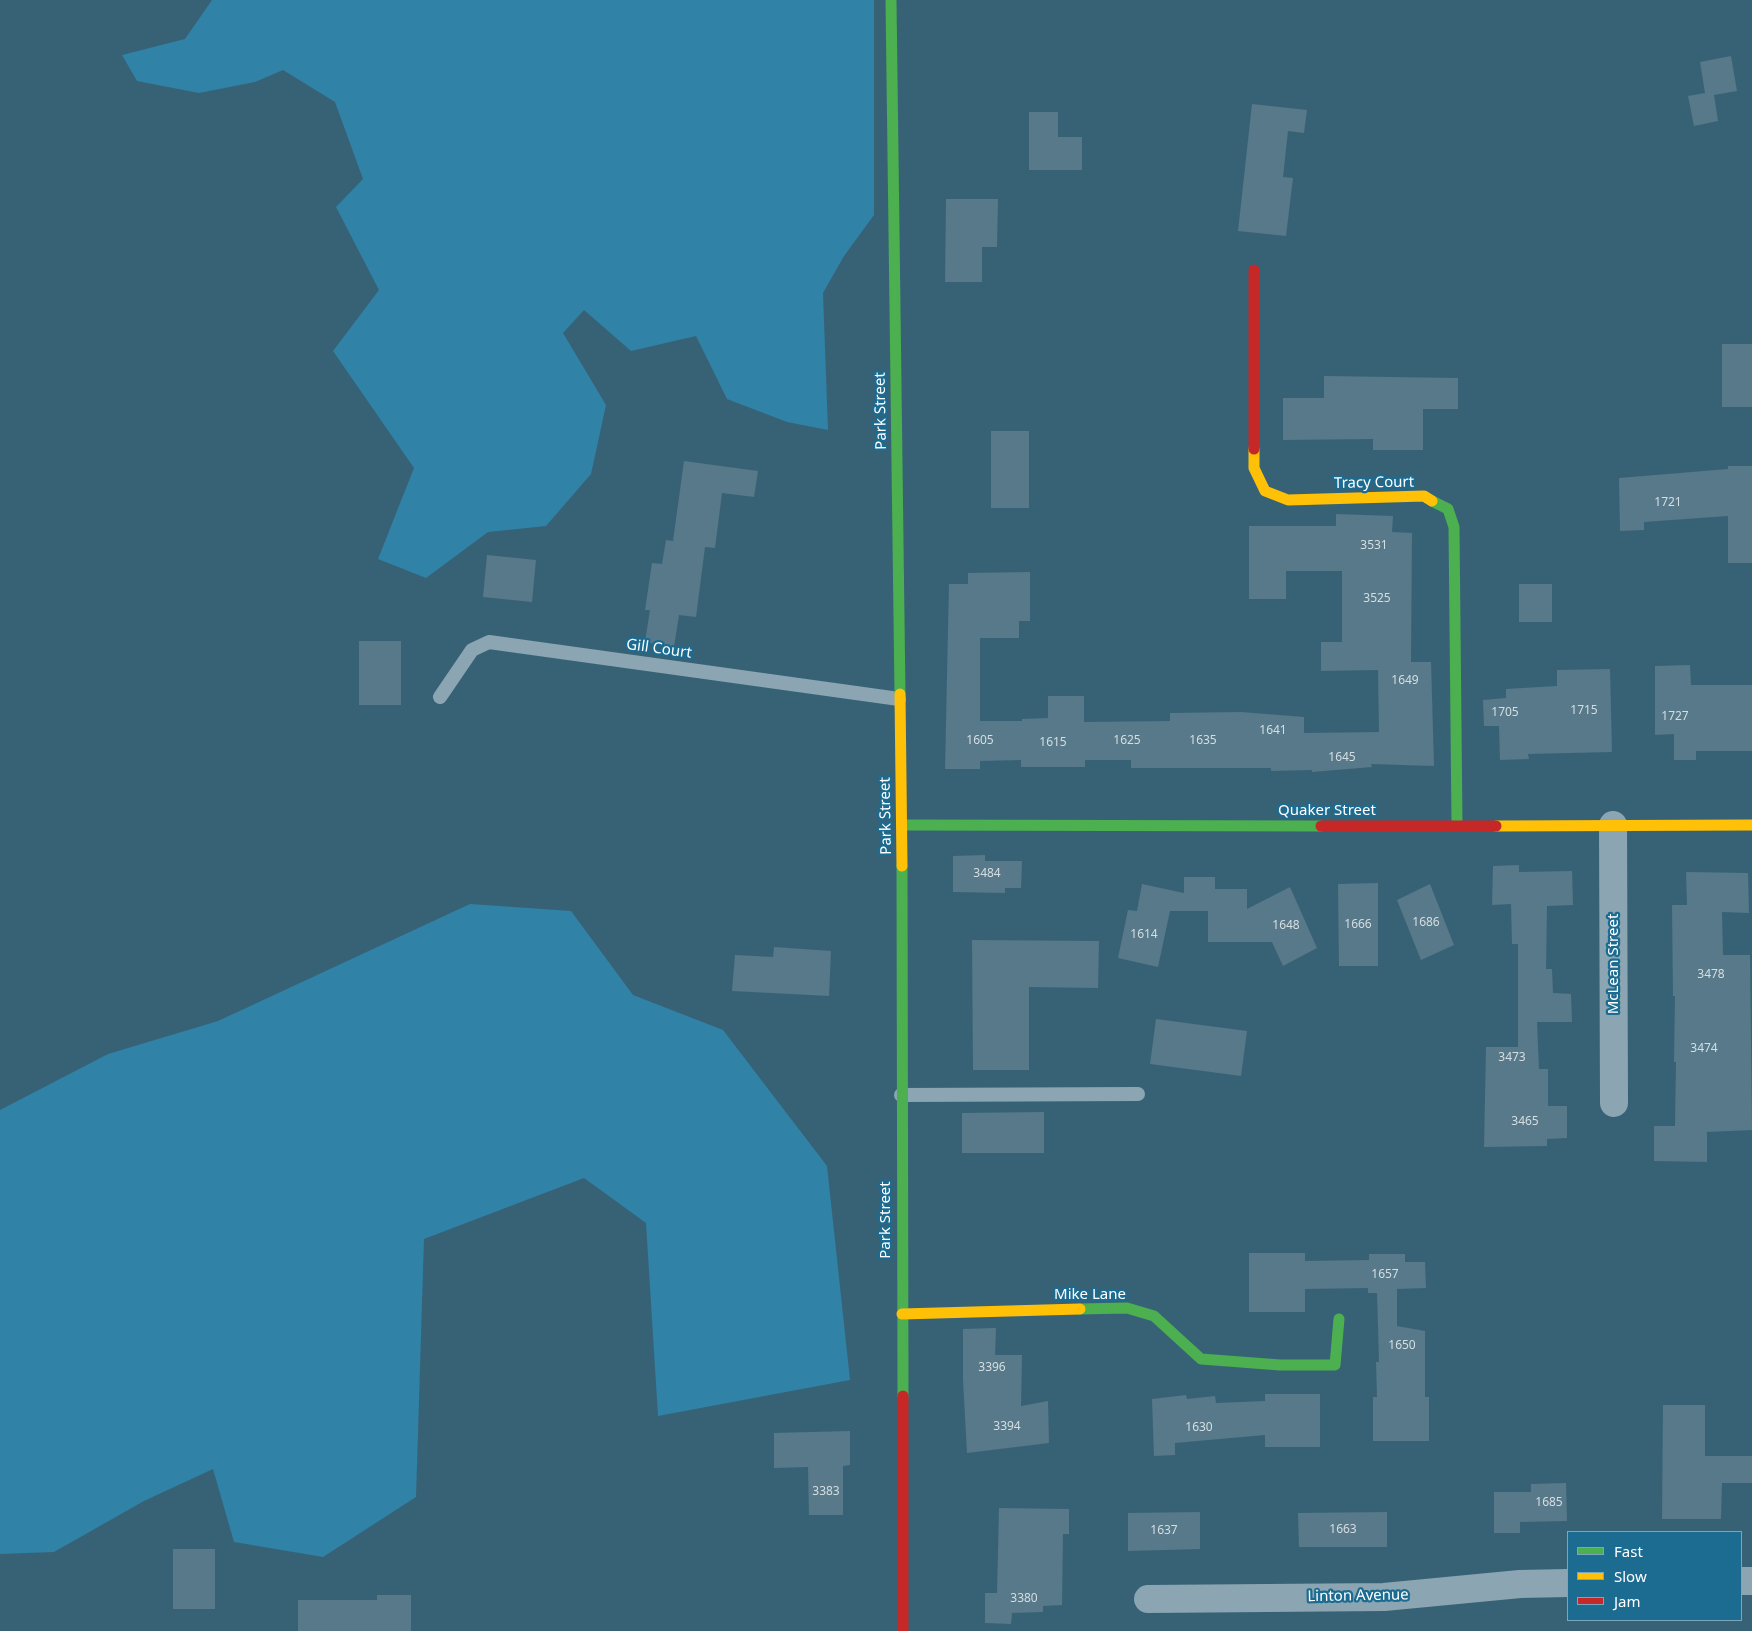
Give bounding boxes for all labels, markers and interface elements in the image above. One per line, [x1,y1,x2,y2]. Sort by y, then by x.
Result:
street label: Park Street [871,372,891,450]
street label: Tracy Court [1334,473,1414,493]
house number: 1721 [1654,496,1682,510]
house number: 3531 [1360,539,1388,553]
house number: 3525 [1363,592,1391,606]
street label: Gill Court [625,636,693,662]
house number: 1649 [1391,674,1419,688]
house number: 1715 [1570,704,1598,718]
house number: 1705 [1491,706,1519,720]
house number: 1727 [1661,710,1689,724]
house number: 1641 [1259,724,1287,738]
house number: 1605 [966,734,994,748]
house number: 1625 [1113,734,1141,748]
house number: 1635 [1189,734,1217,748]
house number: 1615 [1039,736,1067,750]
house number: 1645 [1328,751,1356,765]
street label: Park Street [876,777,896,855]
street label: Quaker Street [1278,802,1376,820]
house number: 3484 [973,867,1001,881]
street label: McLean Street [1605,914,1623,1014]
house number: 1686 [1412,916,1440,930]
house number: 1666 [1344,918,1372,932]
house number: 1648 [1272,919,1300,933]
house number: 1614 [1130,928,1158,942]
house number: 3478 [1697,968,1725,982]
house number: 3474 [1690,1042,1718,1056]
house number: 3473 [1498,1051,1526,1065]
house number: 3465 [1511,1115,1539,1129]
street label: Park Street [877,1181,895,1259]
house number: 1657 [1371,1268,1399,1282]
street label: Mike Lane [1054,1286,1126,1304]
house number: 1650 [1388,1339,1416,1353]
house number: 3396 [978,1361,1006,1375]
house number: 3394 [993,1420,1021,1434]
house number: 1630 [1185,1421,1213,1435]
house number: 3383 [812,1485,840,1499]
house number: 1685 [1535,1496,1563,1510]
house number: 1663 [1329,1523,1357,1537]
house number: 1637 [1150,1524,1178,1538]
legend [1567,1531,1742,1621]
text: Fast [1614,1541,1643,1561]
text: Slow [1614,1566,1647,1586]
street label: Linton Avenue [1307,1586,1409,1606]
text: Jam [1614,1591,1641,1611]
house number: 3380 [1010,1592,1038,1606]

